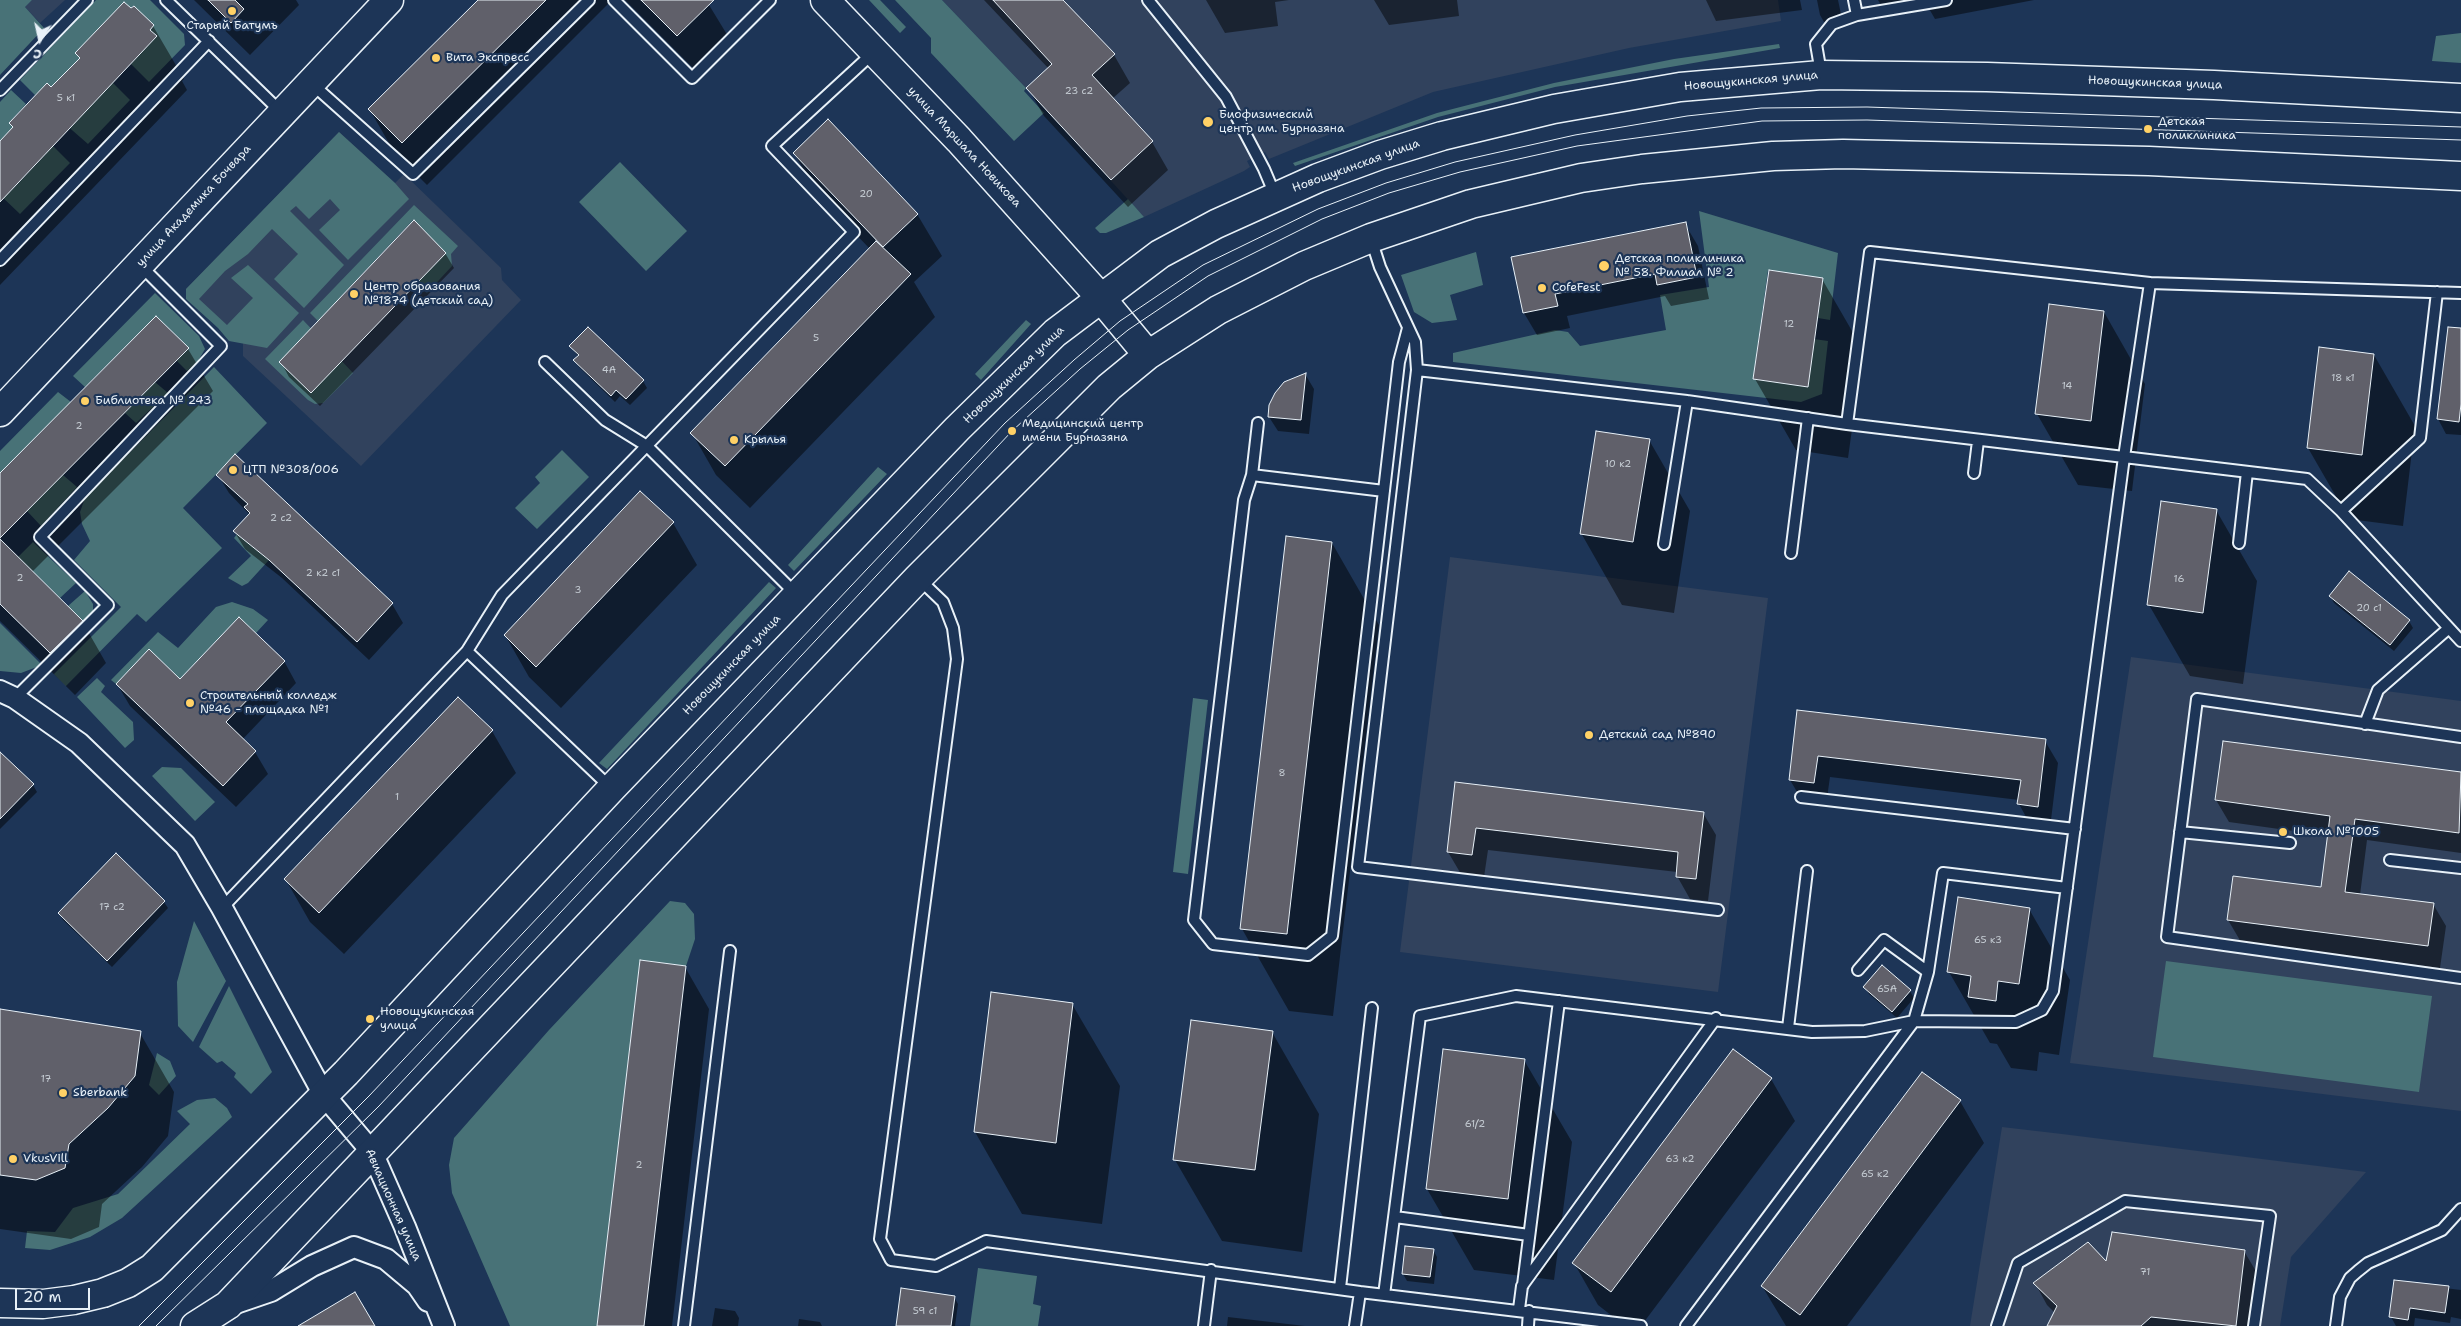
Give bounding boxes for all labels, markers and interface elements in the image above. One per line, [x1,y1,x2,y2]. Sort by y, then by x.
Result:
marker: Старый Батумъ [226,5,238,17]
north arrow [15,15,65,65]
place label: Старый Батумъ [186,19,278,33]
text: С [32,45,43,64]
place label: Вита Экспресс [446,51,529,65]
marker: Вита Экспресс [430,52,442,64]
street label: Новощукинская улица [1683,68,1819,94]
street label: Новощукинская улица [2088,73,2222,93]
street label: улица Маршала Новикова [904,84,1024,210]
house number: 23 с2 [1065,85,1093,97]
house number: 5 к1 [57,92,75,104]
place label: Биофизический центр им. Бурназяна [1219,108,1344,136]
marker: Биофизический центр им. Бурназяна [1201,115,1215,129]
place label: Детская поликлиника [2158,115,2236,143]
marker: Детская поликлиника [2142,123,2154,135]
street label: Новощукинская улица [1290,136,1422,196]
street label: улица Академика Бочвара [134,142,254,270]
house number: 20 [859,188,873,200]
place label: Детская поликлиника № 58. Филиал № 2 [1615,252,1744,280]
marker: Детская поликлиника № 58. Филиал № 2 [1597,259,1611,273]
place label: Центр образования №1874 (детский сад) [364,280,493,308]
place label: CofeFest [1552,281,1600,295]
marker: CofeFest [1536,282,1548,294]
marker: Центр образования №1874 (детский сад) [348,288,360,300]
house number: 12 [1784,318,1794,330]
street label: Новощукинская улица [961,323,1067,427]
house number: 5 [813,332,819,344]
house number: 4А [602,364,616,376]
house number: 18 к1 [2331,372,2355,384]
house number: 14 [2062,380,2072,392]
place label: Библиотека № 243 [95,394,211,408]
marker: Библиотека № 243 [79,395,91,407]
place label: Медицинский центр имени Бурназяна [1022,417,1143,445]
house number: 2 [76,420,82,432]
marker: Медицинский центр имени Бурназяна [1006,425,1018,437]
place label: Крылья [744,433,786,447]
marker: Крылья [728,434,740,446]
house number: 10 к2 [1605,458,1631,470]
place label: ЦТП №308/006 [243,463,339,477]
marker: ЦТП №308/006 [227,464,239,476]
house number: 2 с2 [270,512,292,524]
house number: 2 к2 с1 [306,567,340,579]
house number: 2 [17,572,23,584]
house number: 16 [2174,573,2184,585]
house number: 3 [575,584,581,596]
house number: 20 с1 [2356,602,2382,614]
street label: Новощукинская улица [680,612,784,718]
place label: Строительный колледж №46 - площадка №1 [200,689,337,717]
marker: Строительный колледж №46 - площадка №1 [184,697,196,709]
place label: Детский сад №890 [1599,728,1716,742]
marker: Детский сад №890 [1583,729,1595,741]
house number: 8 [1279,767,1285,779]
house number: 1 [395,791,399,803]
place label: Школа №1005 [2293,825,2379,839]
marker: Школа №1005 [2277,826,2289,838]
house number: 17 с2 [99,901,125,913]
house number: 65 к3 [1974,934,2002,946]
house number: 65А [1877,983,1897,995]
place label: Новощукинская улица [380,1005,474,1033]
marker: Новощукинская улица [364,1013,376,1025]
house number: 17 [41,1073,51,1085]
place label: Sberbank [73,1086,127,1100]
marker: Sberbank [57,1087,69,1099]
house number: 61/2 [1465,1118,1485,1130]
street label: Авиационная улица [362,1147,424,1263]
place label: VkusVill [23,1152,68,1166]
marker: VkusVill [7,1153,19,1165]
house number: 63 к2 [1666,1153,1694,1165]
house number: 2 [636,1159,642,1171]
house number: 65 к2 [1861,1168,1889,1180]
house number: 71 [2140,1266,2150,1278]
scale bar [18,1278,92,1310]
text: 20 m [23,1287,62,1307]
house number: 59 с1 [913,1305,937,1317]

